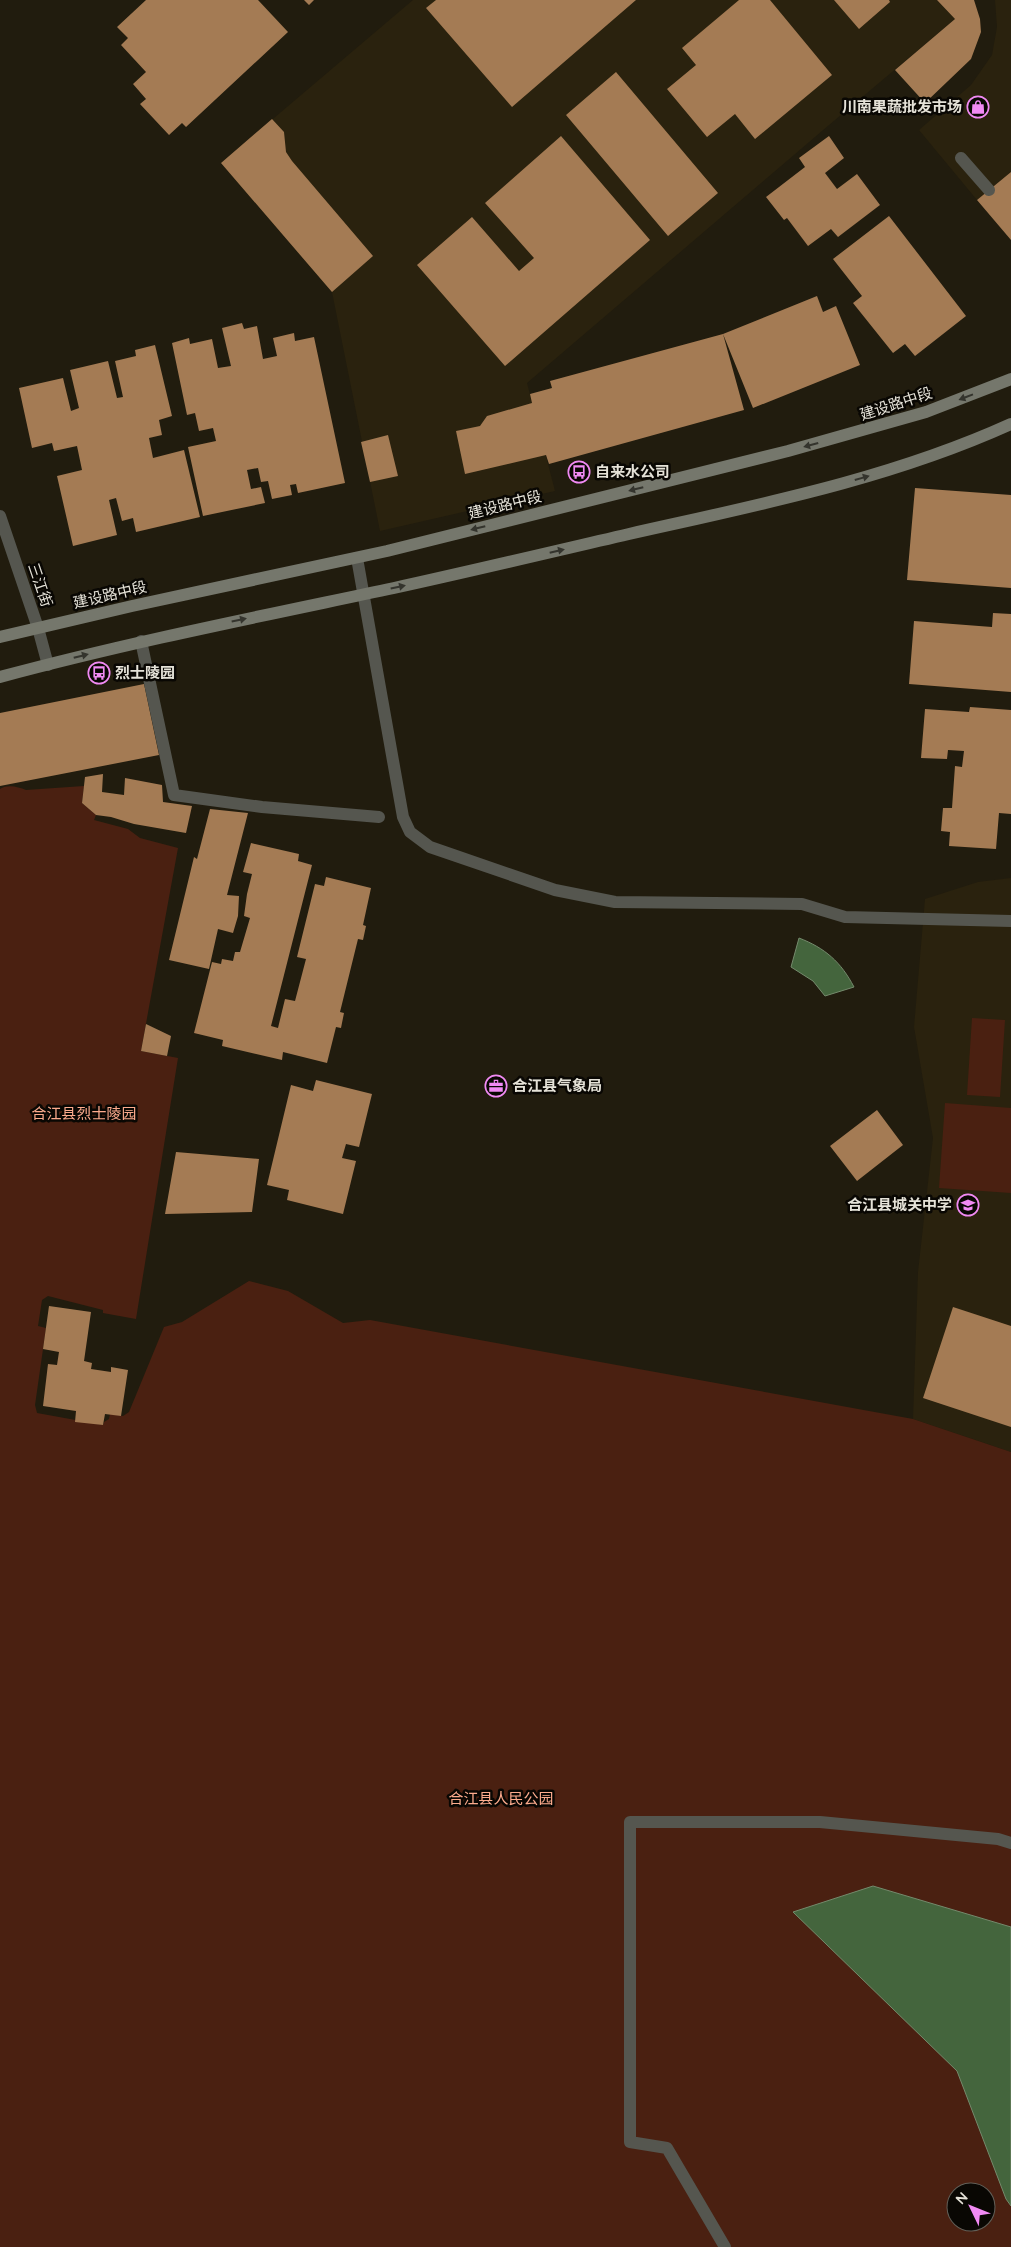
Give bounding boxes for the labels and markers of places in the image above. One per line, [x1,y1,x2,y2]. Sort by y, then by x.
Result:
shop icon: 川南果蔬批发市场 [966,95,990,119]
place label: 川南果蔬批发市场 [842,97,962,116]
bus stop icon: 自来水公司 [567,460,591,484]
place label: 自来水公司 [595,462,670,481]
bus stop icon: 烈士陵园 [87,661,111,685]
place label: 烈士陵园 [115,663,175,682]
office icon: 合江县气象局 [484,1074,508,1098]
place label: 合江县气象局 [512,1076,602,1095]
school or university icon: 合江县城关中学 [956,1193,980,1217]
place label: 合江县城关中学 [847,1195,952,1214]

